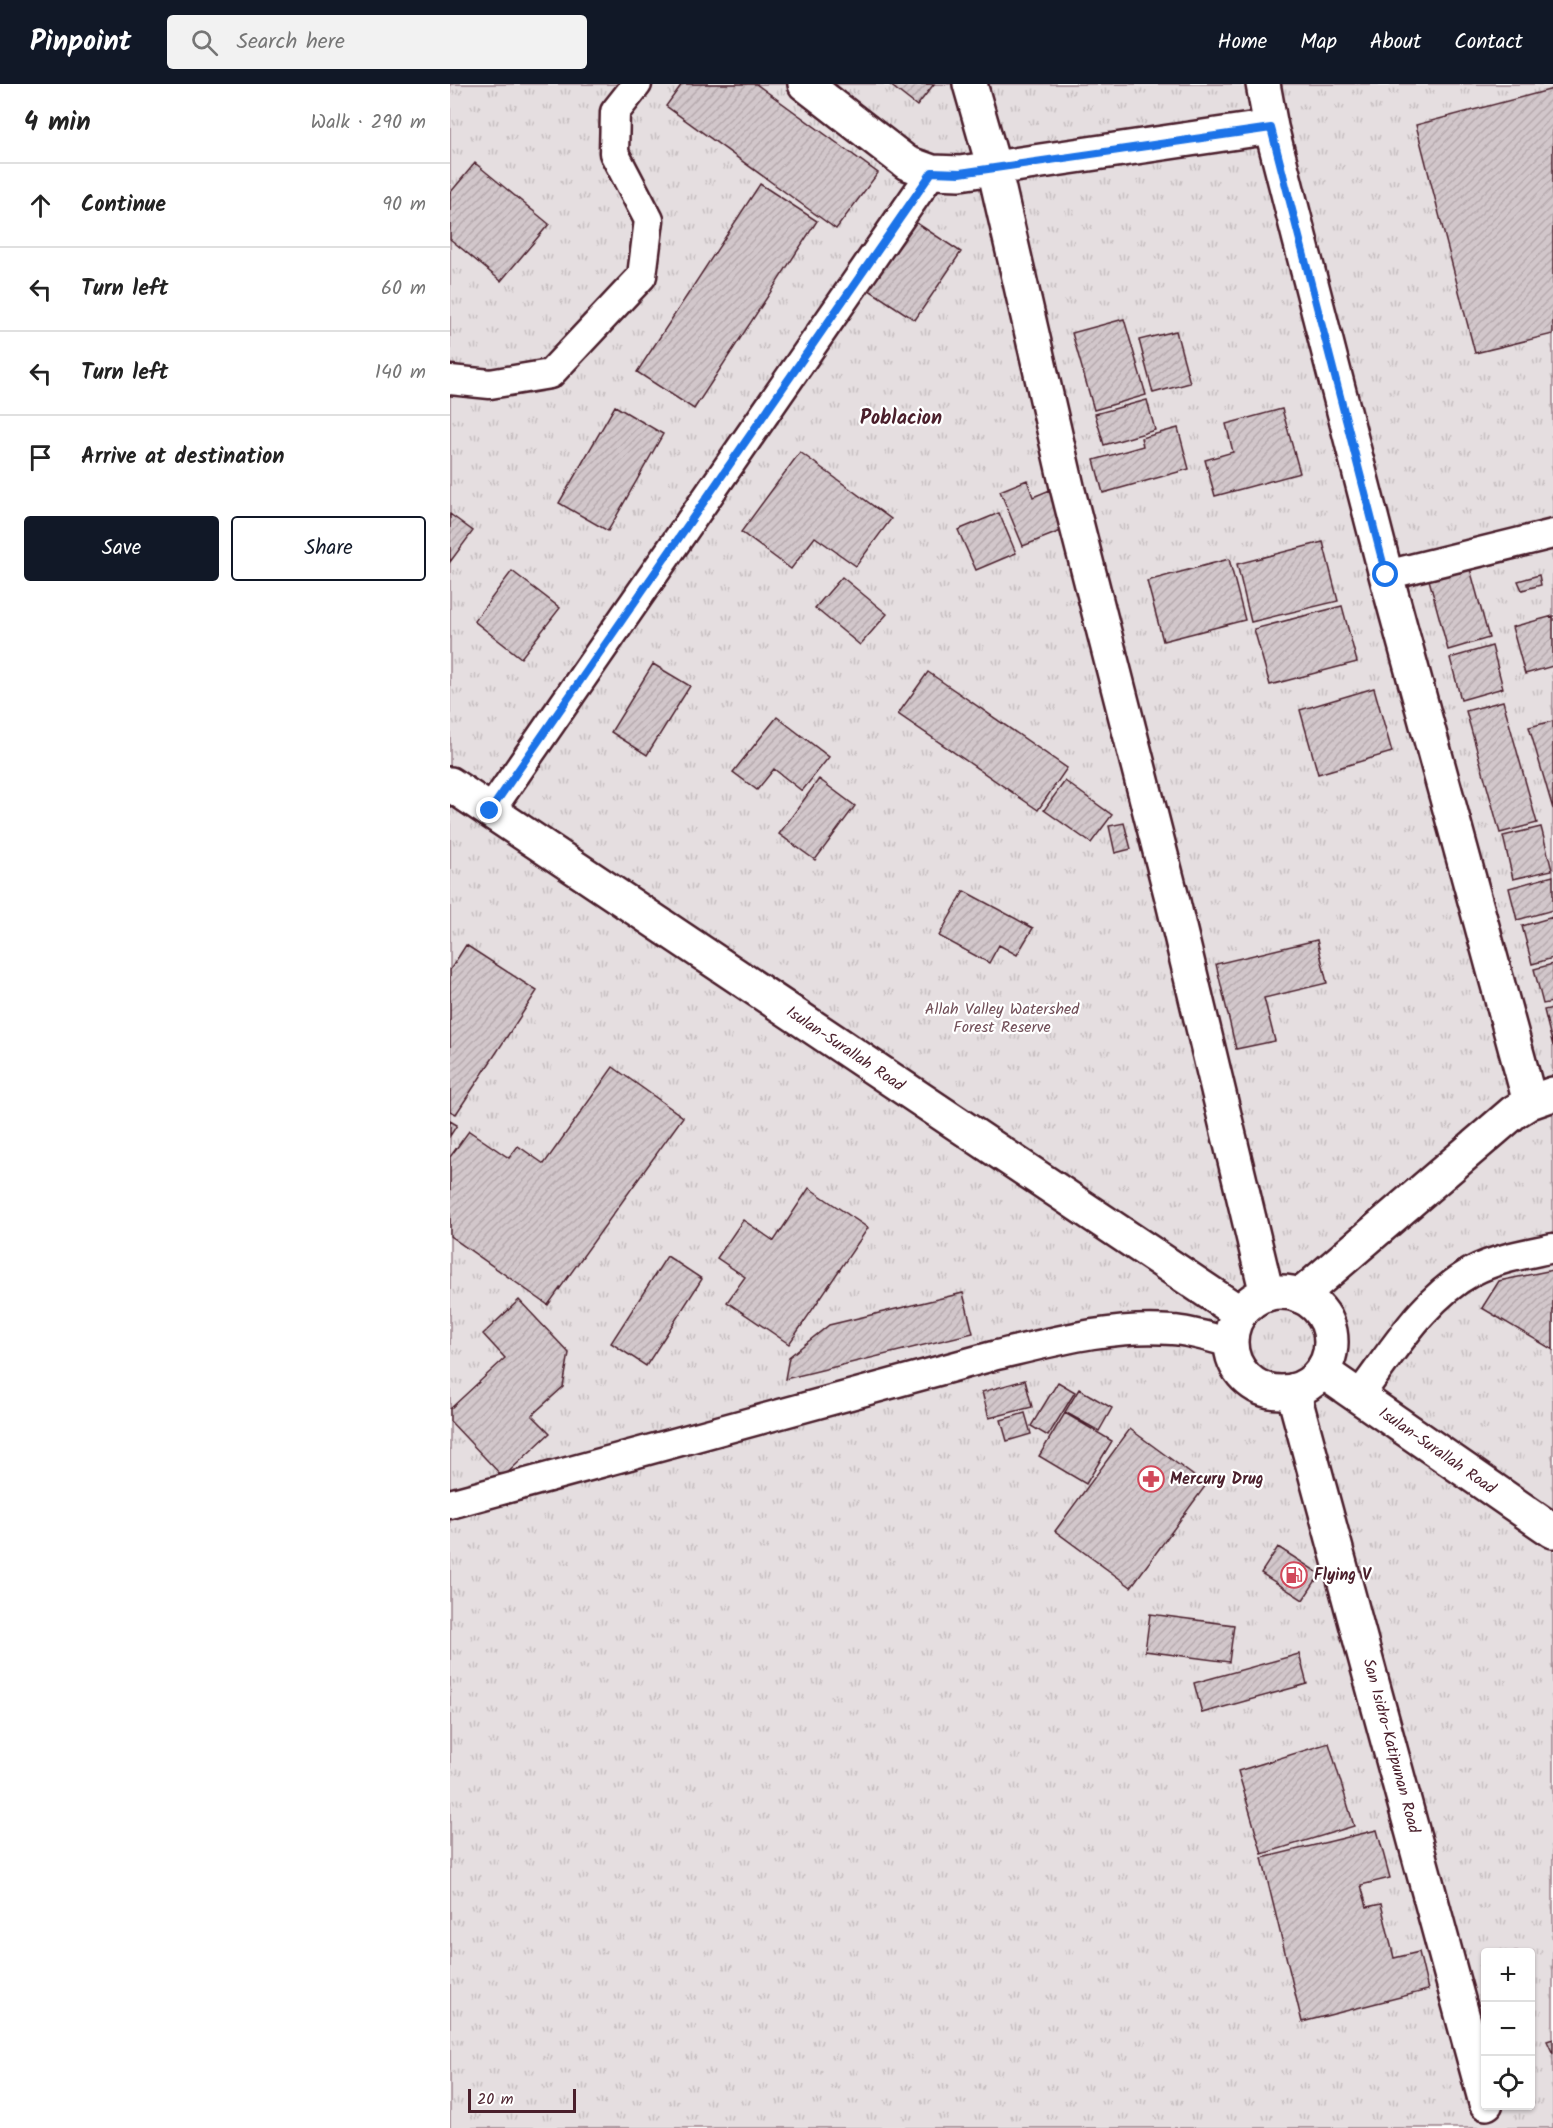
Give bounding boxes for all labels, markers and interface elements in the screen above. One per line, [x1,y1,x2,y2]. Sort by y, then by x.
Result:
search box [167,15,587,69]
text: Pinpoint [30,20,131,65]
text: Search here [236,25,345,60]
icon: search [188,26,221,59]
text: Home [1218,26,1267,59]
text: Map [1300,26,1337,59]
text: About [1370,26,1421,59]
text: Contact [1454,26,1523,59]
text: 4 min [24,102,91,144]
text: Walk · 290 m [311,107,426,139]
text: Continue [81,188,166,223]
icon: ahead [24,189,57,222]
text: 90 m [382,189,426,221]
text: Turn left [81,272,168,307]
icon: left [24,273,57,306]
text: 60 m [381,273,426,305]
text: Turn left [81,356,168,391]
icon: left [24,357,57,390]
text: 140 m [375,357,426,389]
district label: Poblacion [860,403,942,435]
text: Arrive at destination [81,440,284,475]
icon: arrive [24,441,57,474]
button: Save [24,516,219,581]
button: Share [231,516,426,581]
route start [1372,561,1398,587]
route end [476,797,502,823]
park label: Allah Valley Watershed Forest Reserve [925,997,1080,1040]
street label: Isulan-Surallah Road [781,1000,910,1099]
street label: Isulan-Surallah Road [1373,1401,1502,1501]
pharmacy icon: Mercury Drug [1136,1464,1166,1494]
place label: Mercury Drug [1170,1467,1264,1492]
fuel station icon: Flying V [1279,1560,1309,1590]
place label: Flying V [1314,1563,1372,1588]
street label: San Isidro-Katipunan Road [1356,1656,1427,1837]
map controls [1481,1948,1535,2110]
button: + [1481,1948,1535,2002]
button: − [1481,2002,1535,2056]
button: locate [1481,2056,1535,2110]
scale bar [468,2086,576,2114]
text: 20 m [477,2087,513,2112]

